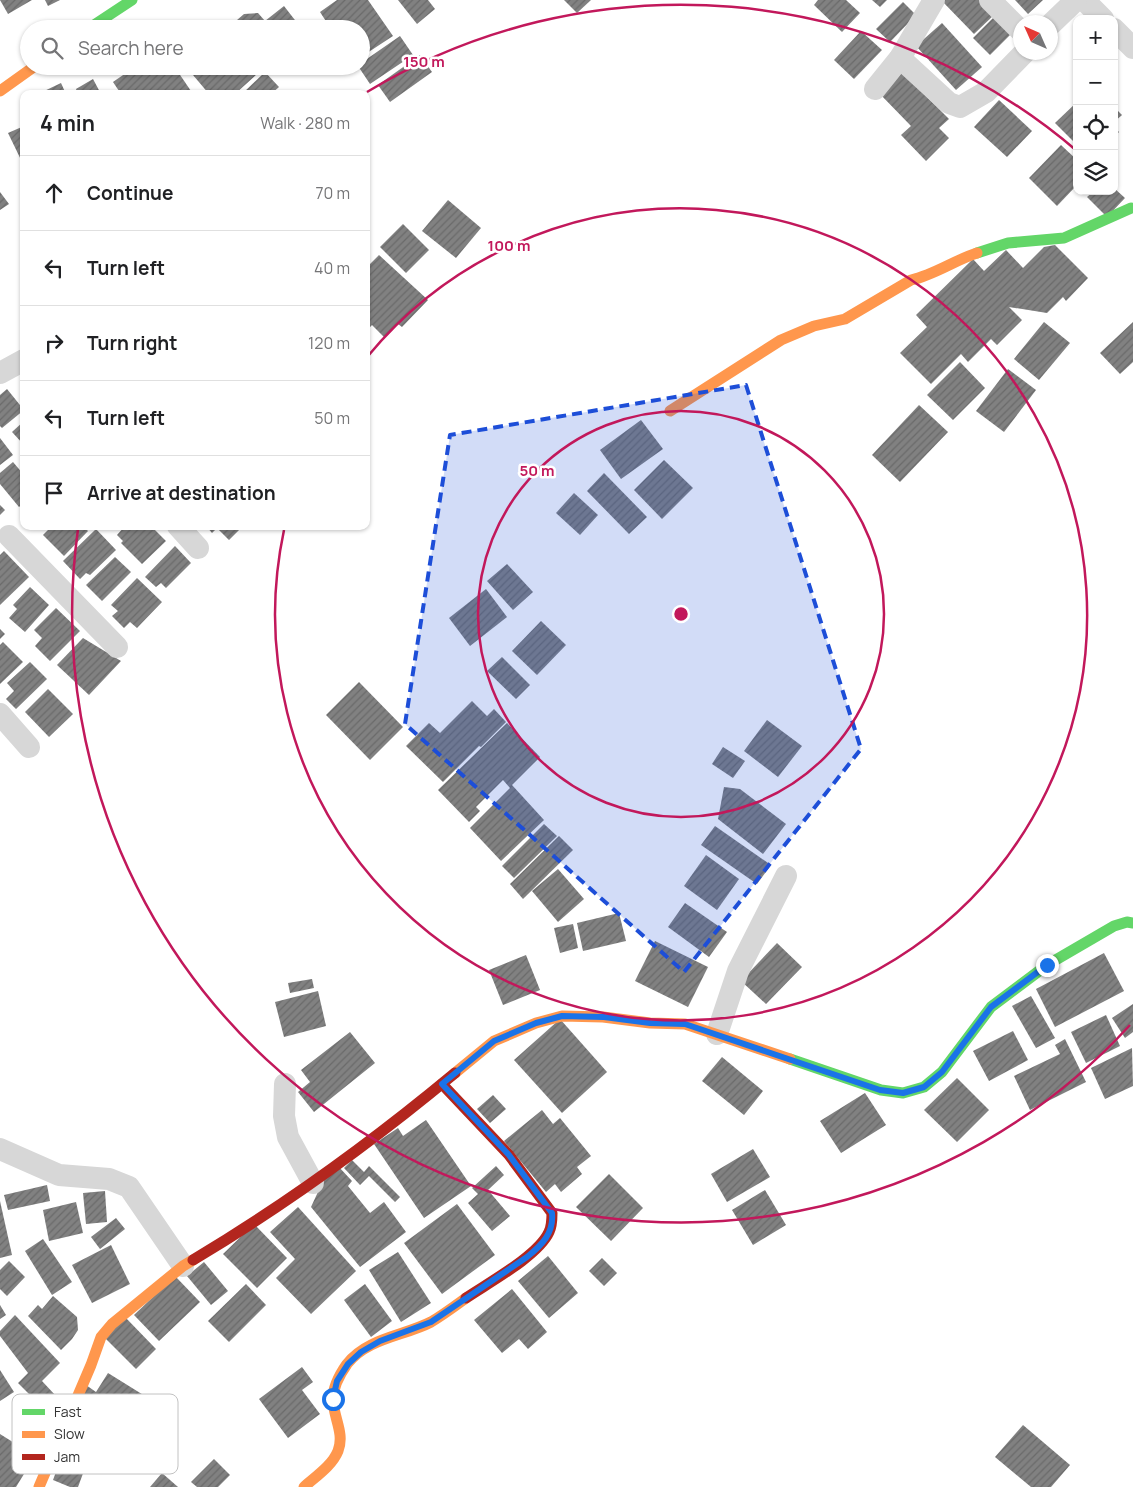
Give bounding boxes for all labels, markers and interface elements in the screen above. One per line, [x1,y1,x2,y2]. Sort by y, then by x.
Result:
north arrow [1013,15,1058,60]
map controls [1073,15,1118,195]
button: + [1073,15,1118,60]
search box [20,20,370,75]
icon: search [38,34,66,62]
text: Search here [78,35,184,61]
text: 150 m [403,51,445,72]
button: − [1073,60,1118,105]
button: locate [1073,105,1118,150]
text: 4 min [40,109,95,137]
text: Walk · 280 m [260,112,350,134]
button: layers [1073,150,1118,195]
icon: ahead [40,179,68,207]
text: Continue [87,180,173,206]
text: 70 m [315,182,350,204]
text: 100 m [488,235,530,256]
icon: left [40,254,68,282]
text: Turn left [87,255,165,281]
text: 40 m [314,257,350,279]
icon: right [40,329,68,357]
text: Turn right [87,330,177,356]
text: 120 m [308,332,350,354]
icon: left [40,404,68,432]
text: Turn left [87,405,165,431]
text: 50 m [314,407,350,429]
text: 50 m [519,460,555,481]
icon: arrive [40,479,68,507]
text: Arrive at destination [87,480,276,506]
centre of rings [672,605,690,623]
route end [1036,954,1059,977]
route start [322,1388,345,1411]
legend [12,1394,178,1474]
text: Fast [54,1402,82,1421]
text: Slow [54,1424,85,1443]
text: Jam [54,1447,80,1466]

